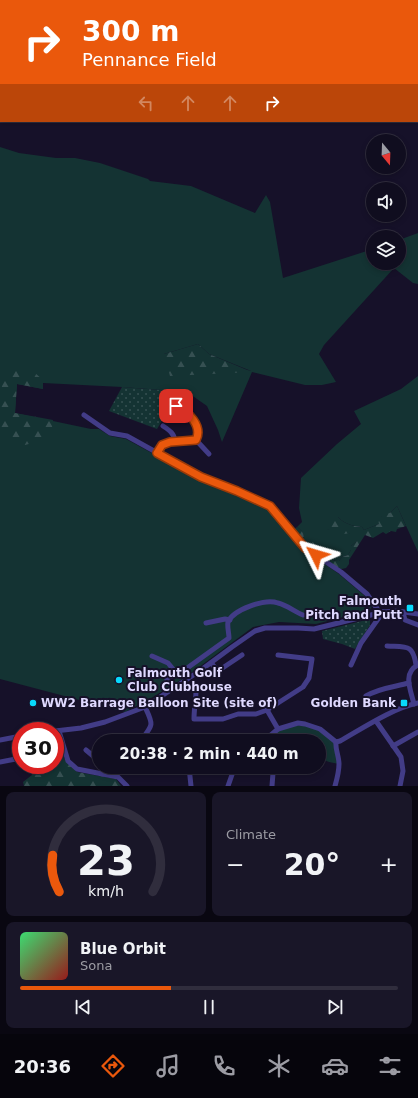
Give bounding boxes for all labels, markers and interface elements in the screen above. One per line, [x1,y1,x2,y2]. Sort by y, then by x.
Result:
text: 300 m [82,15,179,48]
icon: right [16,16,68,68]
text: Pennance Field [82,49,217,70]
icon: left [135,92,157,114]
icon: ahead [177,92,199,114]
icon: ahead [219,92,241,114]
icon: right [261,92,283,114]
north arrow [366,134,406,174]
map controls [366,134,406,270]
button: sound [366,182,406,222]
button: layers [366,230,406,270]
pin [159,389,193,423]
icon: arrive [165,395,187,417]
position arrow [295,534,337,576]
place label: Falmouth Pitch and Putt [305,594,402,622]
marker: Falmouth Pitch and Putt [405,603,415,613]
place label: Falmouth Golf Club Clubhouse [127,666,232,694]
marker: Falmouth Golf Club Clubhouse [114,675,124,685]
place label: WW2 Barrage Balloon Site (site of) [41,696,277,710]
place label: Golden Bank [311,696,397,710]
marker: WW2 Barrage Balloon Site (site of) [28,698,38,708]
marker: Golden Bank [399,698,409,708]
speed limit sign: 30 [12,722,64,774]
text: 20:38 · 2 min · 440 m [119,745,299,763]
text: Climate [226,827,276,842]
text: 23 [77,836,135,885]
text: 20° [284,847,340,882]
text: − [226,852,244,877]
text: + [380,852,398,877]
text: km/h [88,883,124,899]
text: Blue Orbit [80,940,166,958]
text: Sona [80,958,112,973]
icon: previous [72,996,94,1018]
icon: pause [198,996,220,1018]
icon: next [324,996,346,1018]
icon: directions [99,1052,127,1080]
icon: music [154,1052,182,1080]
icon: phone [210,1052,238,1080]
icon: climate [265,1052,293,1080]
icon: car [321,1052,349,1080]
icon: filters [376,1052,404,1080]
text: 20:36 [14,1056,71,1077]

